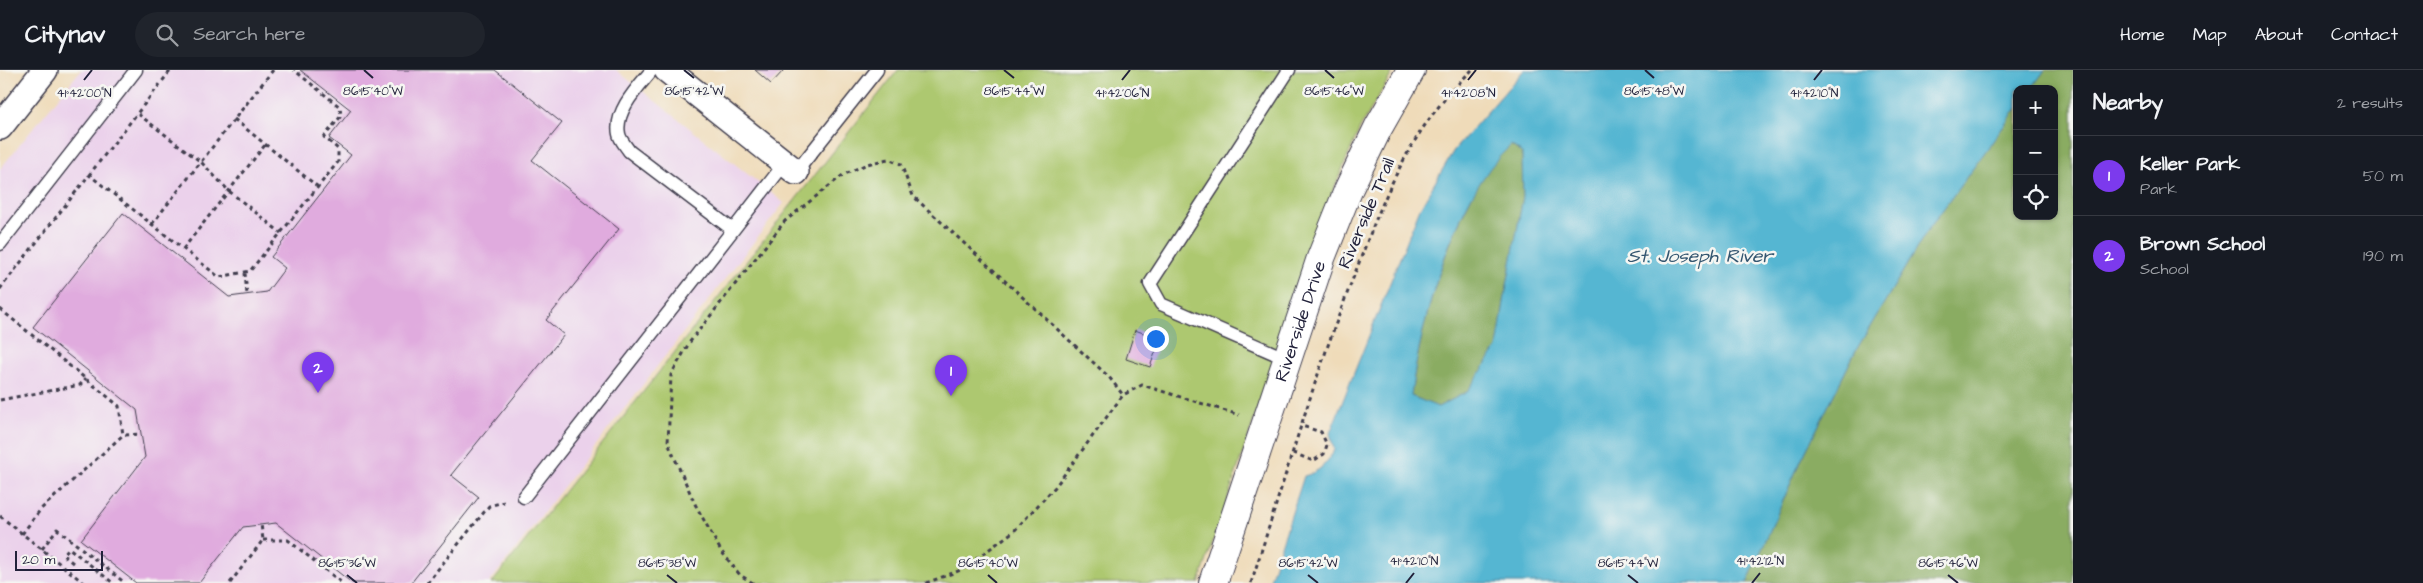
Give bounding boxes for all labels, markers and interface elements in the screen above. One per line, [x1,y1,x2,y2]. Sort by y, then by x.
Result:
search box [135,12,485,57]
text: Citynav [25,18,105,52]
icon: search [153,21,181,49]
text: Search here [193,21,305,48]
text: Home [2120,22,2165,47]
text: Map [2193,22,2227,47]
text: About [2255,22,2303,47]
text: Contact [2331,22,2398,47]
text: 86°15'40"W [343,83,404,100]
text: 86°15'42"W [664,83,724,100]
text: 86°15'44"W [984,83,1045,100]
text: 86°15'46"W [1304,83,1365,100]
text: 86°15'48"W [1624,83,1685,100]
text: 41°42'00"N [57,85,112,102]
text: 41°42'06"N [1095,85,1150,102]
text: 41°42'08"N [1440,85,1496,102]
text: 41°42'10"N [1790,85,1839,102]
map controls [2013,85,2058,220]
button: + [2013,85,2058,130]
text: Nearby [2093,88,2163,117]
text: 2 results [2337,92,2403,114]
button: − [2013,130,2058,175]
text: Keller Park [2140,151,2240,178]
street label: Riverside Trail [1332,154,1401,273]
text: 1 [2108,165,2110,187]
text: 50 m [2363,165,2403,187]
button: locate [2013,175,2058,220]
text: Park [2140,178,2177,200]
text: Brown School [2140,231,2265,258]
water label: St. Joseph River [1627,243,1775,270]
text: 2 [2104,245,2114,267]
text: 190 m [2363,245,2403,267]
street label: Riverside Drive [1269,257,1332,385]
text: School [2140,258,2189,280]
your location [1143,326,1169,352]
pin: 2 [302,352,334,393]
pin: 1 [935,355,967,396]
scale bar [15,548,102,571]
text: 20 m [22,550,55,570]
text: 41°42'10"N [1390,553,1439,570]
text: 41°42'12"N [1736,553,1785,570]
text: 86°15'36"W [318,555,377,572]
text: 86°15'38"W [638,555,697,572]
text: 86°15'40"W [958,555,1019,572]
text: 86°15'42"W [1278,555,1338,572]
text: 86°15'44"W [1598,555,1659,572]
text: 86°15'46"W [1918,555,1979,572]

